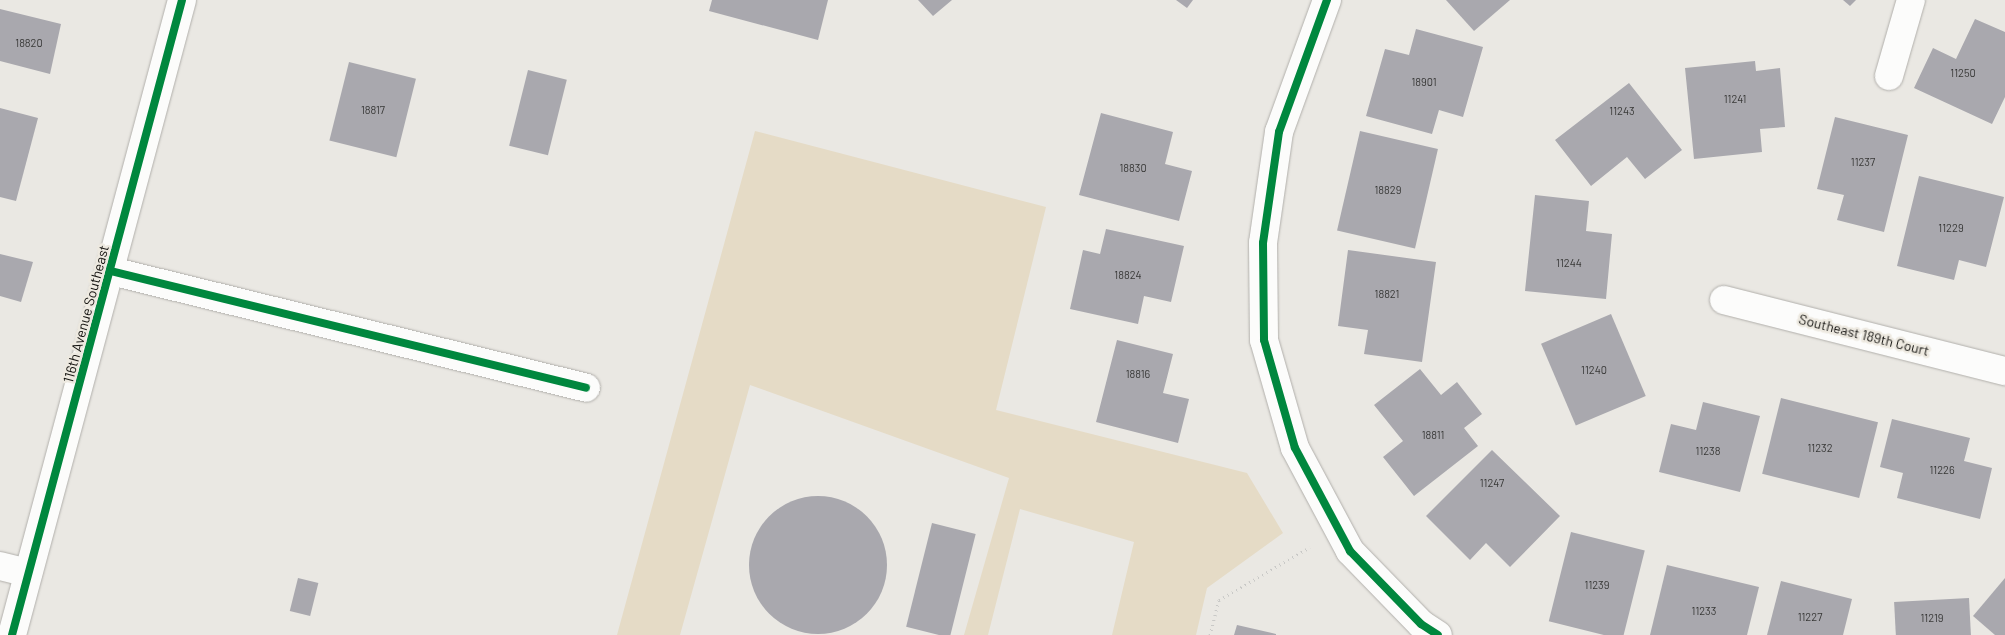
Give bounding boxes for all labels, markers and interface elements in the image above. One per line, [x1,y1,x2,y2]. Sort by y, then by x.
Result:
house number: 18820 [15,36,43,50]
house number: 11250 [1950,66,1976,80]
house number: 18901 [1411,75,1437,89]
house number: 11241 [1724,92,1746,106]
house number: 18817 [361,103,385,117]
house number: 11243 [1609,104,1635,118]
house number: 11237 [1851,155,1875,169]
house number: 18830 [1119,161,1147,175]
house number: 18829 [1375,183,1401,197]
house number: 11229 [1938,221,1964,235]
street label: 116th Avenue Southeast [60,243,112,385]
house number: 11244 [1556,256,1582,270]
house number: 18824 [1114,268,1142,282]
house number: 18821 [1375,287,1399,301]
street label: Southeast 189th Court [1797,311,1931,359]
house number: 11240 [1581,363,1607,377]
house number: 18816 [1126,367,1150,381]
house number: 18811 [1422,428,1444,442]
house number: 11232 [1807,441,1833,455]
house number: 11238 [1696,444,1720,458]
house number: 11226 [1929,463,1955,477]
house number: 11247 [1480,476,1504,490]
house number: 11239 [1585,578,1609,592]
house number: 11233 [1692,604,1716,618]
house number: 11227 [1798,610,1822,624]
house number: 11219 [1920,611,1944,625]

